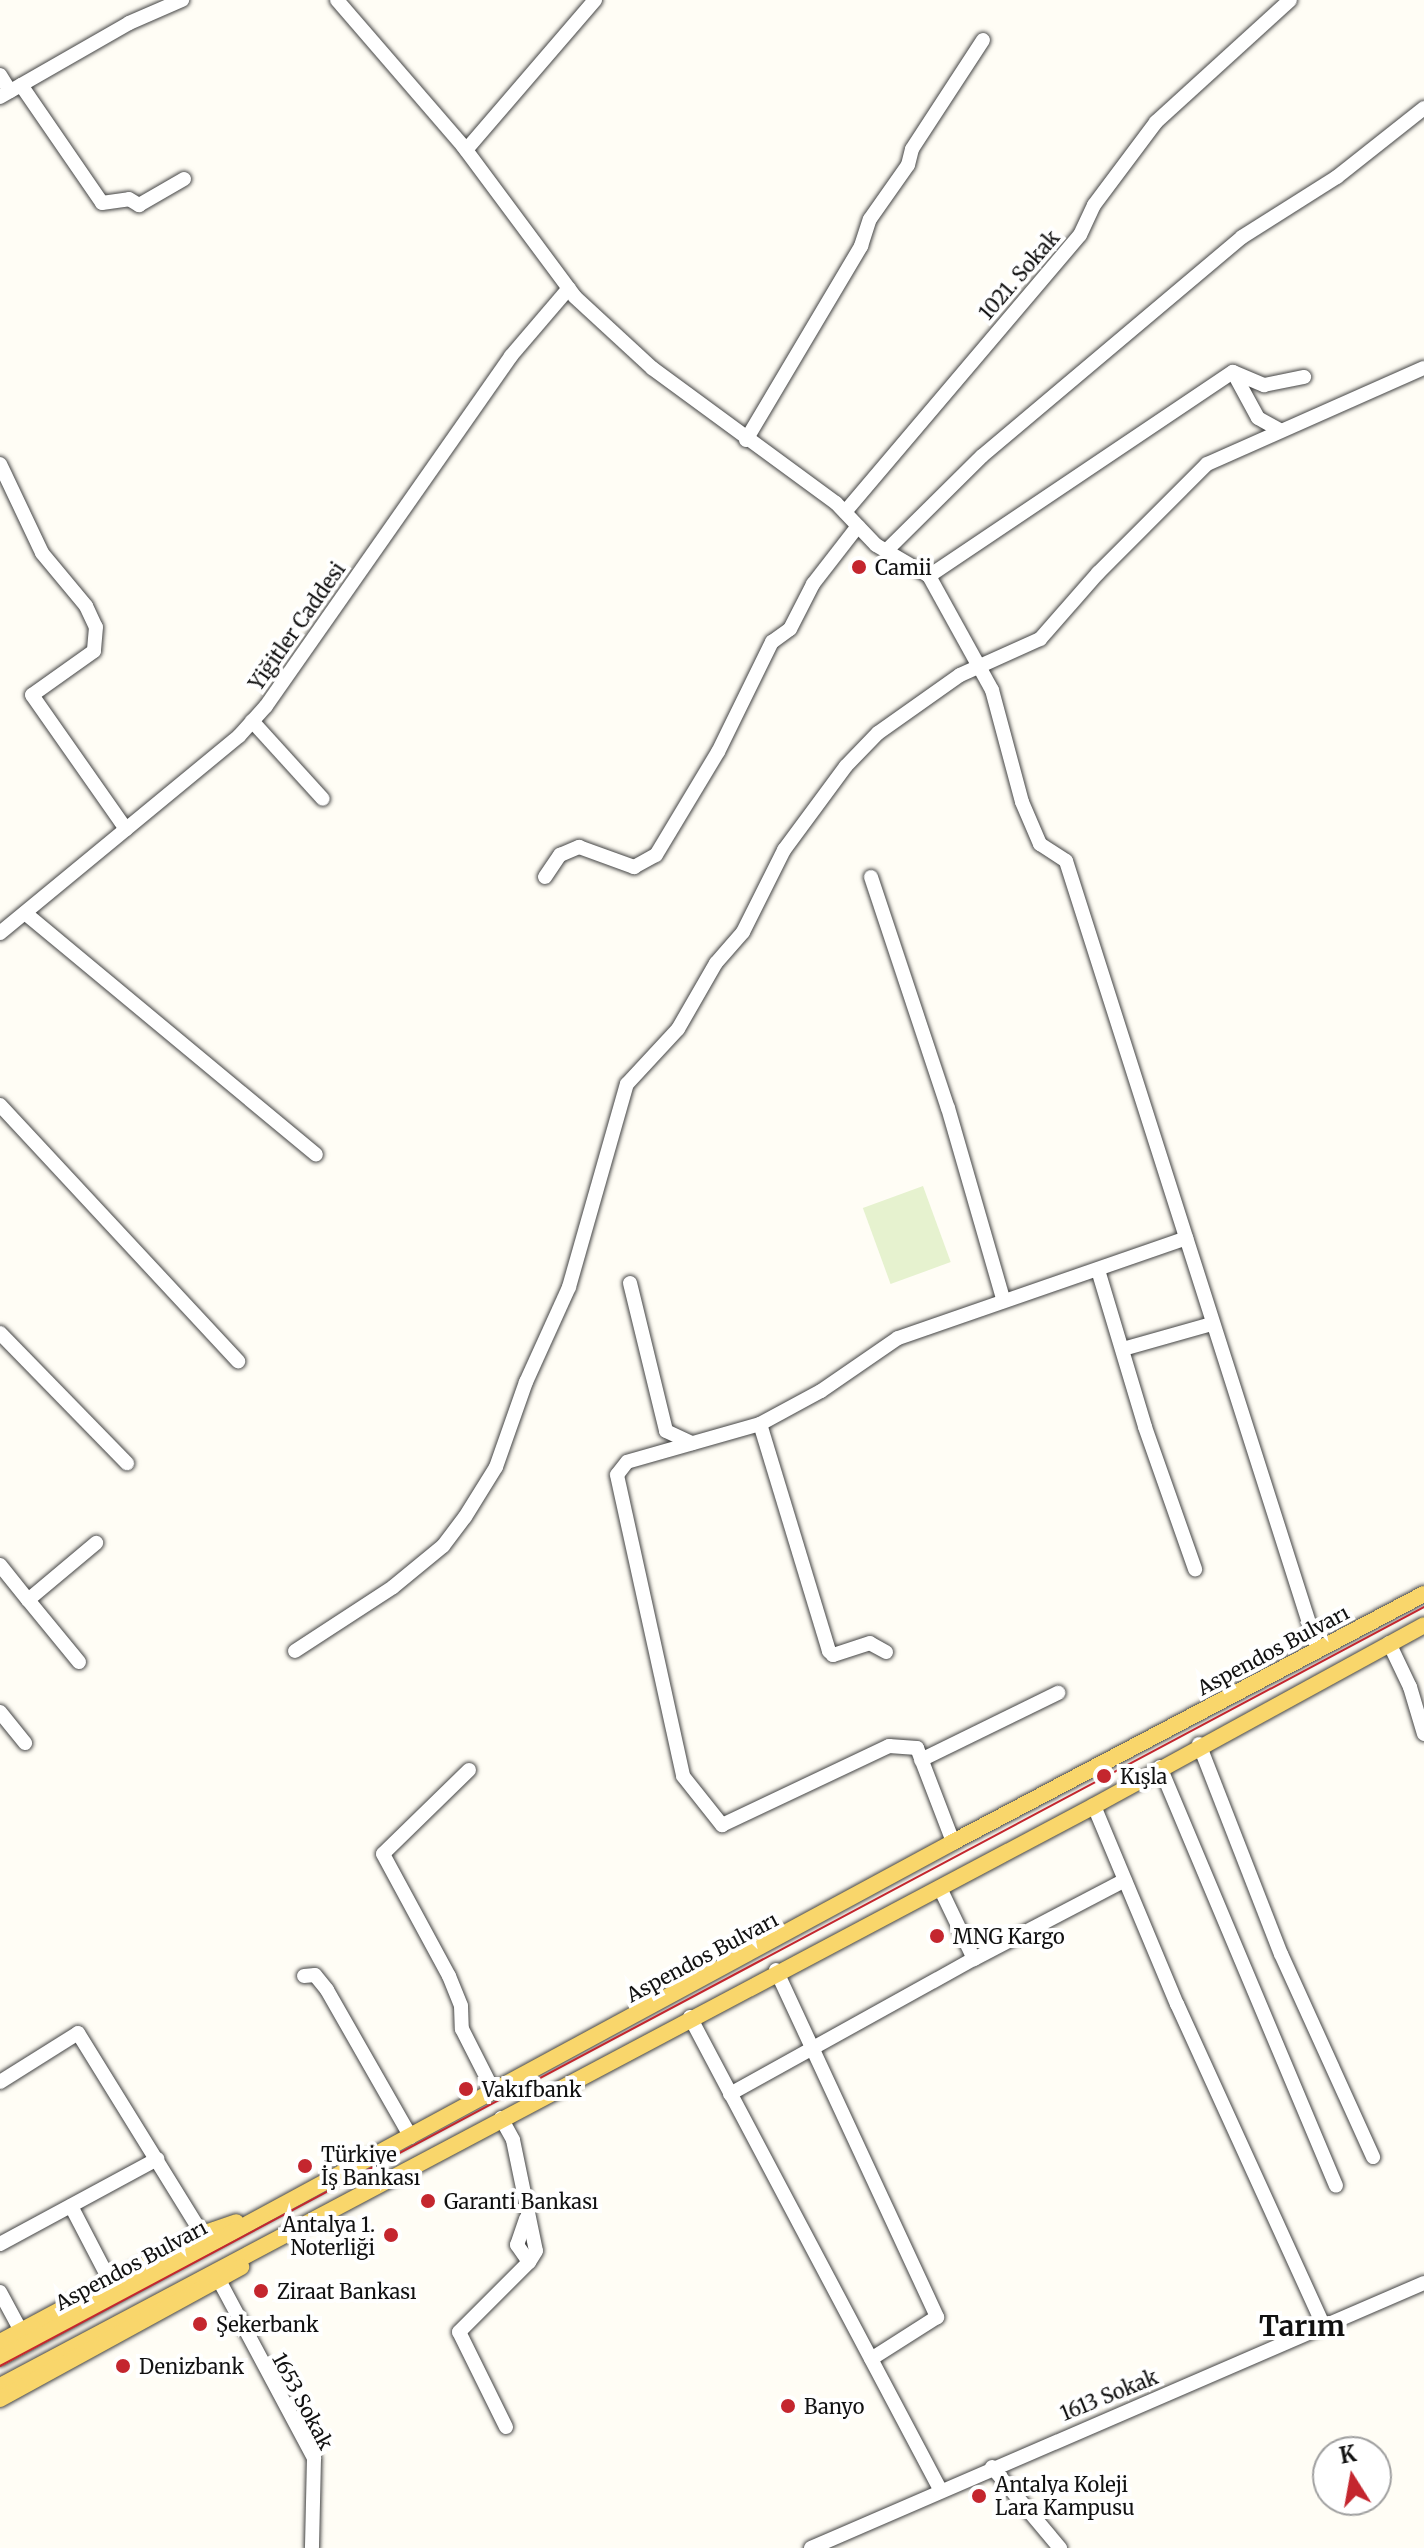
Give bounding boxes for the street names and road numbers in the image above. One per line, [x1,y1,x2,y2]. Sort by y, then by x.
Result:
street label: 1021. Sokak [974,226,1064,324]
street label: Yiğitler Caddesi [244,557,350,695]
street label: Aspendos Bulvarı [1193,1600,1353,1700]
street label: Aspendos Bulvarı [622,1907,782,2007]
street label: Aspendos Bulvarı [51,2215,211,2315]
street label: 1653 Sokak [268,2349,338,2453]
street label: 1613 Sokak [1057,2365,1161,2425]

